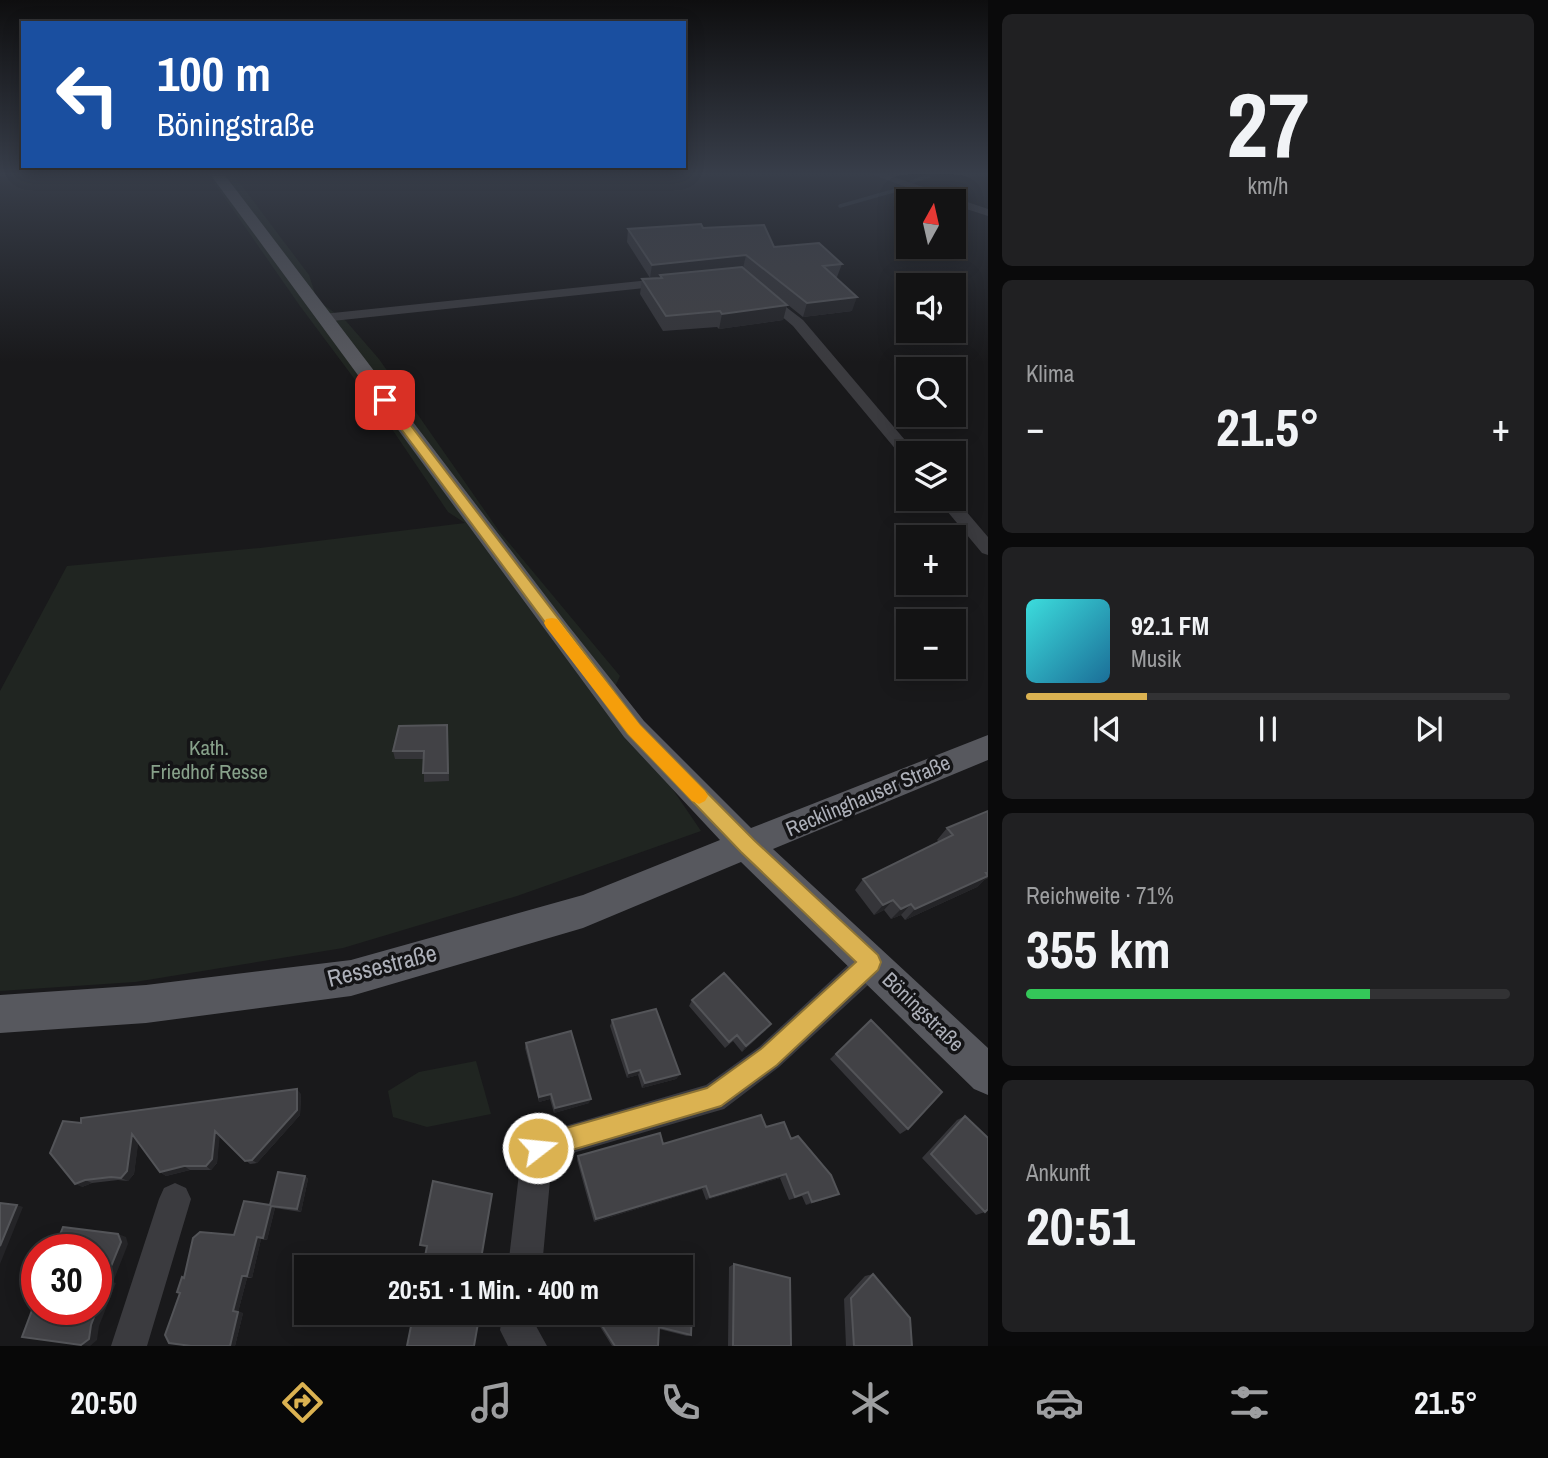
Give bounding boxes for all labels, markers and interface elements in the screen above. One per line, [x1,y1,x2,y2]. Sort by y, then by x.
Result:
text: 100 m [157,40,271,106]
icon: left [42,49,133,140]
text: 27 [1227,63,1310,185]
text: Böningstraße [157,103,315,146]
text: km/h [1248,170,1288,201]
north arrow [896,189,966,259]
map controls [896,189,966,679]
button: sound [896,273,966,343]
button: search [896,357,966,427]
text: Klima [1026,358,1074,389]
pin [355,370,415,430]
icon: arrive [366,381,404,419]
text: 21.5° [1216,392,1320,462]
text: − [1026,402,1044,453]
text: + [1492,402,1510,453]
button: layers [896,441,966,511]
button: + [896,525,966,595]
text: 92.1 FM [1131,608,1209,643]
button: − [896,609,966,679]
text: Musik [1131,643,1181,674]
icon: previous [1088,710,1126,748]
icon: pause [1249,710,1287,748]
icon: next [1410,710,1448,748]
park label: Kath. Friedhof Resse [150,733,268,786]
street label: Recklinghauser Straße [781,748,955,843]
text: Reichweite · 71% [1026,880,1174,911]
text: 355 km [1026,914,1171,984]
street label: Ressestraße [324,936,440,994]
street label: Böningstraße [876,965,971,1058]
position arrow [501,1111,575,1185]
text: Ankunft [1026,1157,1090,1188]
text: 20:51 [1026,1191,1135,1261]
speed limit sign: 30 [21,1234,112,1325]
text: 20:51 · 1 Min. · 400 m [388,1272,599,1307]
icon: directions [278,1378,327,1427]
icon: music [467,1378,516,1427]
icon: phone [656,1378,705,1427]
icon: climate [846,1378,895,1427]
icon: car [1035,1378,1084,1427]
icon: filters [1225,1378,1274,1427]
text: 20:50 [70,1381,137,1424]
text: 21.5° [1414,1381,1478,1424]

